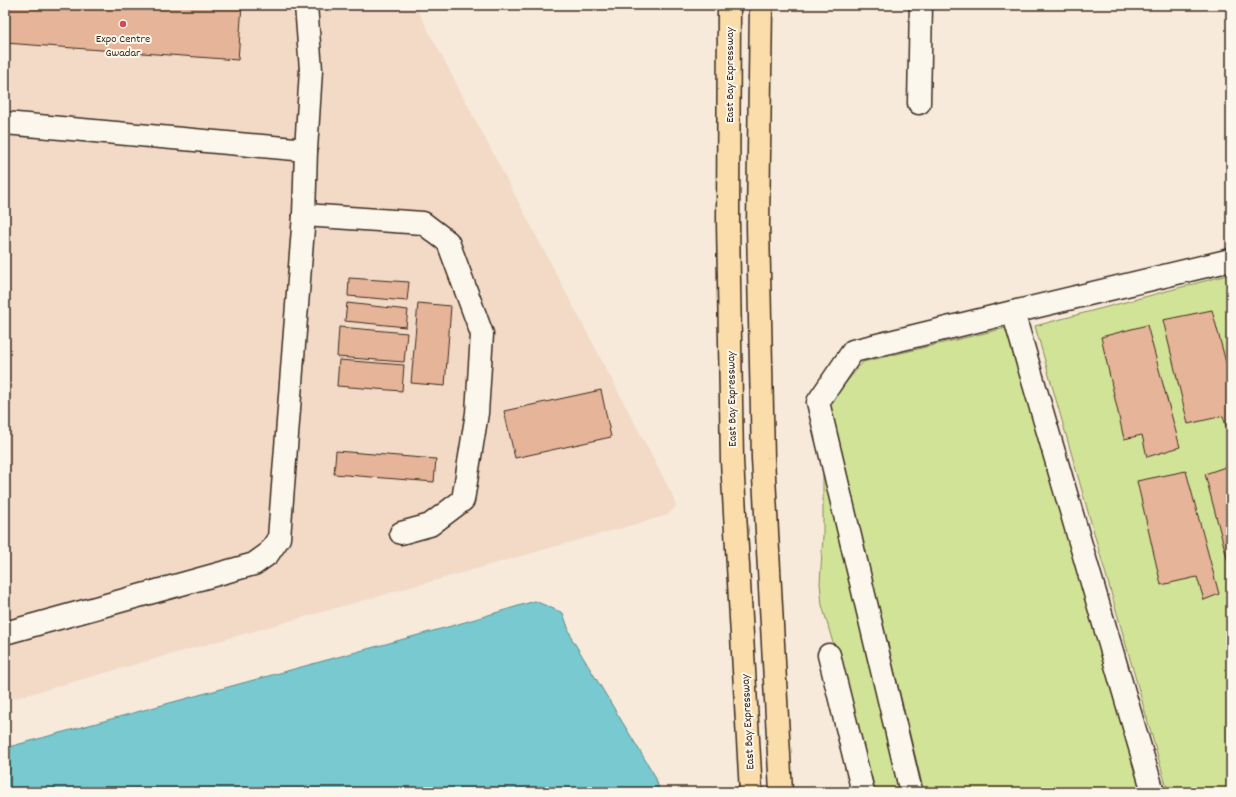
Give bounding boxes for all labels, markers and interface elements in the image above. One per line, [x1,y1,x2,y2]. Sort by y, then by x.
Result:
marker: Expo Centre Gwadar [118,19,128,29]
street label: East Bay Expressway [722,26,739,123]
place label: Expo Centre Gwadar [96,31,150,62]
street label: East Bay Expressway [723,350,742,447]
street label: East Bay Expressway [737,673,759,770]

